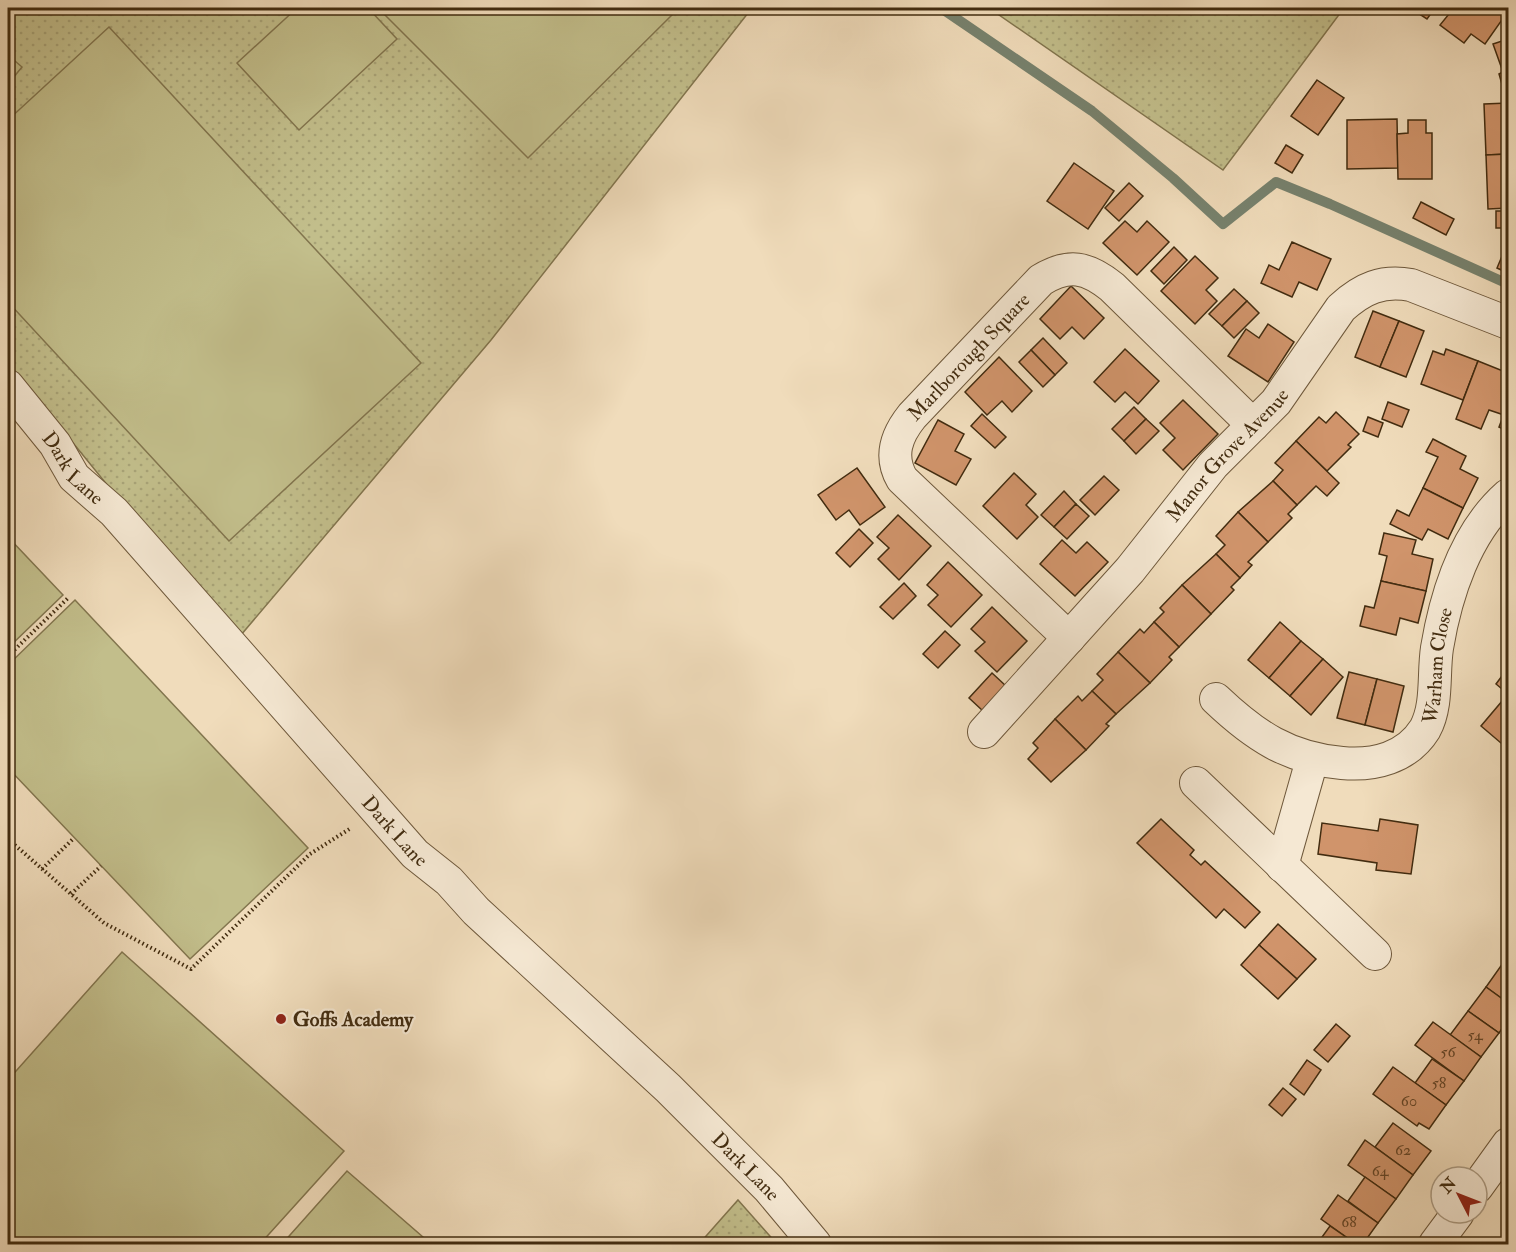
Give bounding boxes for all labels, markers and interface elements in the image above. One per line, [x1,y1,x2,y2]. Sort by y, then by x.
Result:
street label: Marlborough Square [902,288,1035,426]
street label: Manor Grove Avenue [1161,384,1295,527]
street label: Dark Lane [37,426,109,510]
street label: Warham Close [1416,605,1458,728]
street label: Dark Lane [356,790,433,872]
place label: Goffs Academy [293,1007,414,1033]
marker: Goffs Academy [274,1012,288,1026]
house number: 54 [1467,1025,1484,1045]
house number: 56 [1440,1042,1456,1062]
house number: 58 [1432,1073,1447,1093]
house number: 60 [1401,1091,1417,1111]
street label: Dark Lane [706,1127,785,1206]
house number: 62 [1395,1140,1411,1160]
house number: 64 [1372,1161,1390,1181]
north arrow [1429,1165,1489,1225]
text: N [1436,1173,1461,1198]
house number: 68 [1341,1212,1357,1232]

